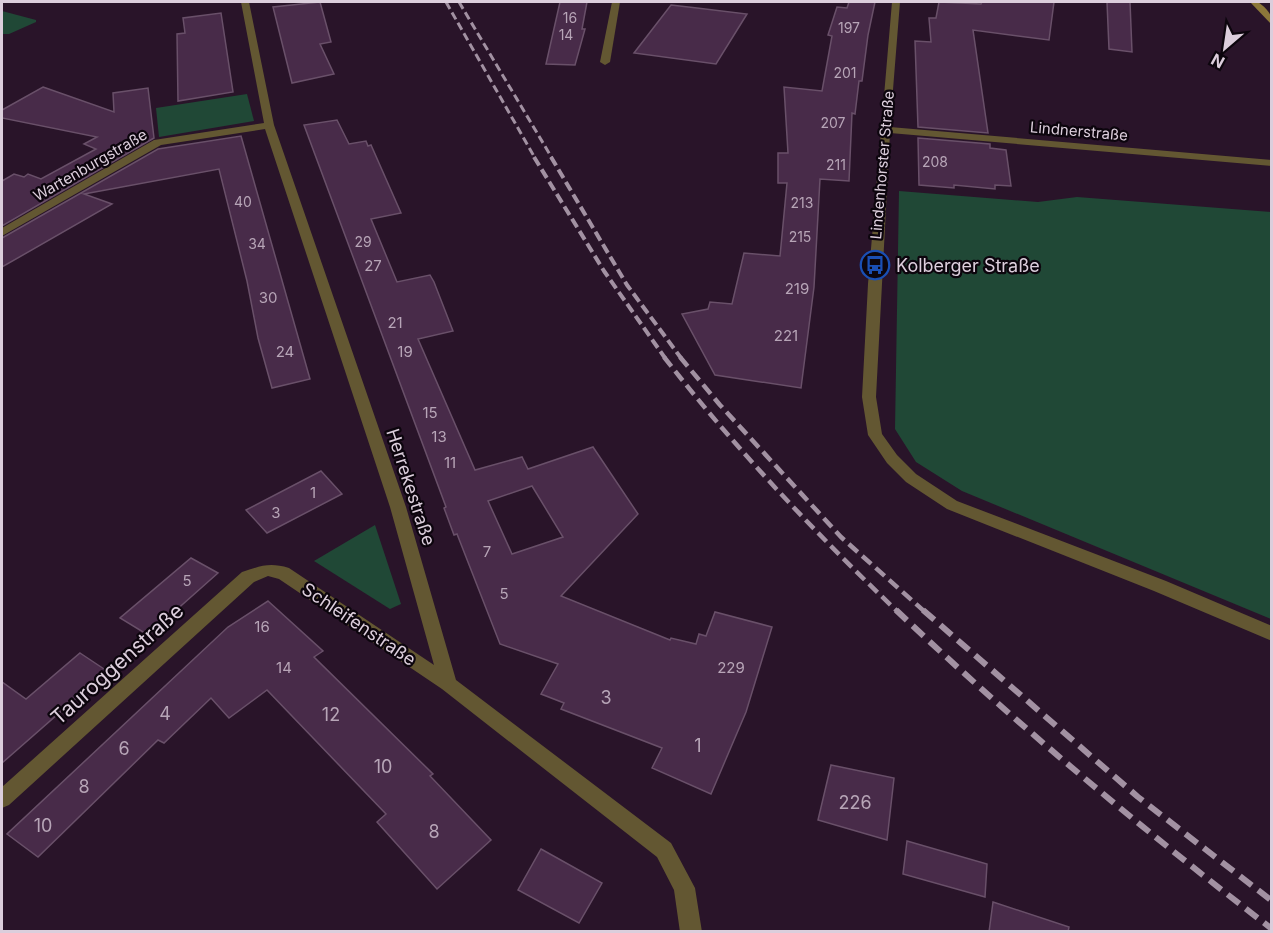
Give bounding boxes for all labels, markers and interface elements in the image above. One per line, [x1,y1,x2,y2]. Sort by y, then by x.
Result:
house number: 16 [563,9,577,26]
north arrow [1195,18,1255,78]
house number: 197 [838,19,860,36]
house number: 14 [559,26,573,43]
text: N [1208,49,1228,73]
house number: 201 [833,64,857,81]
street label: Lindenhorster Straße [866,90,898,240]
house number: 207 [820,114,846,131]
street label: Lindnerstraße [1029,117,1129,145]
street label: Wartenburgstraße [30,125,150,205]
house number: 208 [922,153,948,170]
house number: 211 [826,156,846,173]
house number: 40 [234,193,252,210]
house number: 213 [791,194,813,211]
house number: 215 [789,228,811,245]
house number: 29 [354,233,372,250]
house number: 34 [248,235,266,252]
bus stop icon: Kolberger Straße [859,249,891,281]
place label: Kolberger Straße [896,255,1040,276]
house number: 27 [364,256,382,275]
house number: 219 [785,279,809,298]
house number: 30 [259,288,277,307]
house number: 21 [387,313,403,332]
house number: 221 [774,326,798,345]
house number: 24 [276,342,294,361]
house number: 19 [397,342,413,361]
house number: 15 [422,403,438,422]
street label: Herrekestraße [382,426,440,548]
house number: 13 [431,427,447,446]
house number: 11 [444,453,456,472]
house number: 1 [310,483,316,502]
house number: 3 [271,503,281,522]
house number: 7 [483,542,491,561]
house number: 5 [182,571,192,590]
street label: Schleifenstraße [298,578,420,670]
house number: 5 [499,584,509,603]
street label: Tauroggenstraße [46,598,188,730]
house number: 16 [254,617,270,636]
house number: 14 [276,658,292,677]
house number: 229 [717,658,745,677]
house number: 3 [600,687,612,708]
house number: 4 [159,703,171,724]
house number: 12 [322,704,340,725]
house number: 1 [694,735,702,756]
house number: 6 [118,738,130,759]
house number: 10 [374,756,392,777]
house number: 8 [78,776,90,797]
house number: 226 [838,792,872,813]
house number: 10 [34,815,52,836]
house number: 8 [428,821,440,842]

